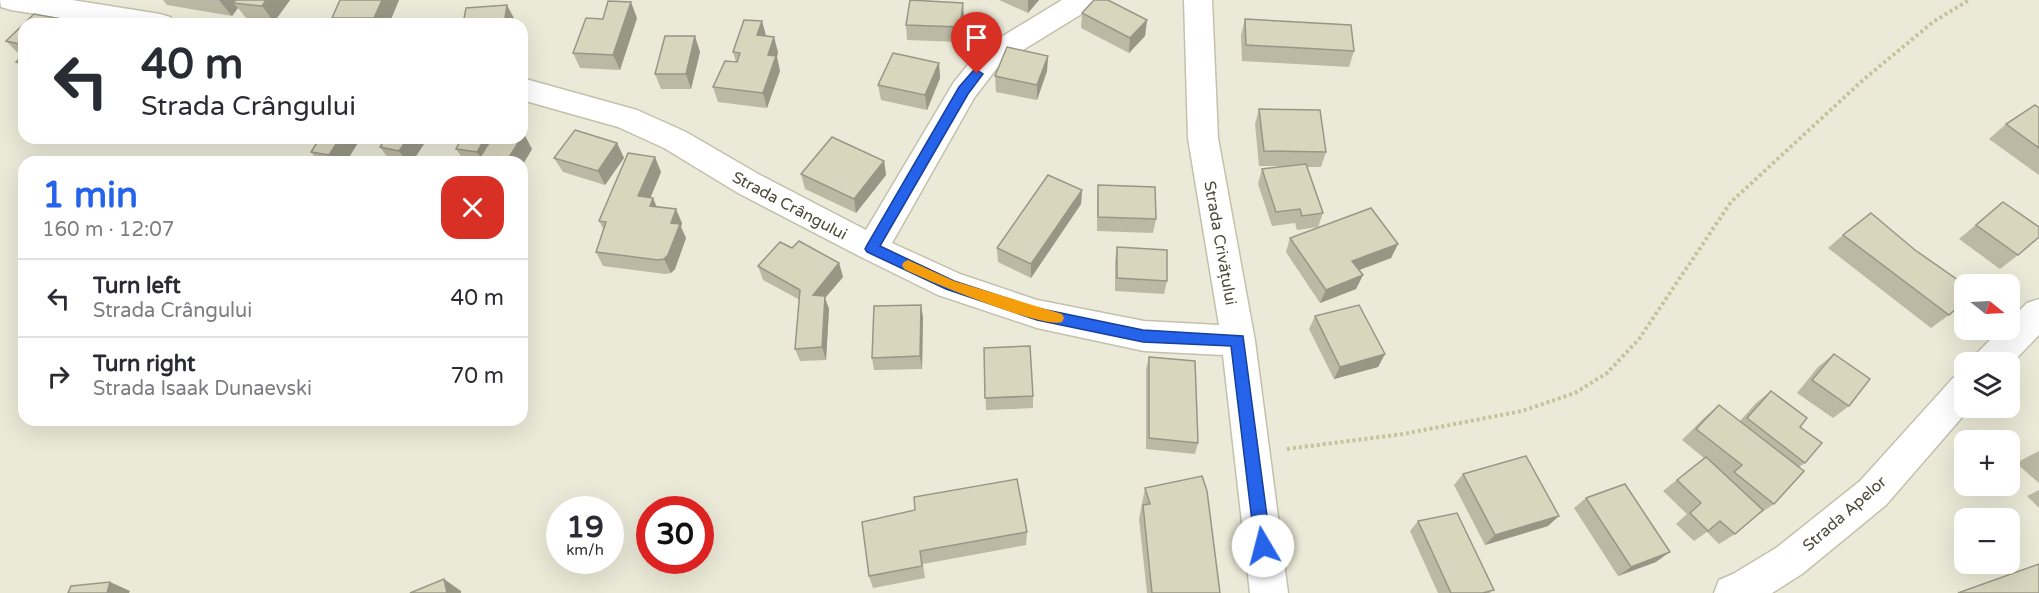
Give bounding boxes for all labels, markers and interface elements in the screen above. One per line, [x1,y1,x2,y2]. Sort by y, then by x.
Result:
pin [951,12,1002,74]
icon: arrive [960,21,993,54]
text: 40 m [141,39,243,90]
icon: left [42,42,120,120]
text: Strada Crângului [141,90,356,123]
street label: Strada Crângului [729,167,850,245]
text: 1 min [42,174,138,217]
button: close [441,176,504,239]
street label: Strada Crivățului [1199,179,1241,307]
text: 160 m · 12:07 [42,218,174,242]
text: Turn left [93,273,181,299]
north arrow [1954,274,2020,340]
map controls [1954,274,2020,574]
icon: left [42,282,75,315]
text: 40 m [450,285,504,311]
text: Strada Crângului [93,299,252,323]
text: Turn right [93,351,195,377]
button: layers [1954,352,2020,418]
icon: right [42,360,75,393]
text: 70 m [450,363,504,389]
text: Strada Isaak Dunaevski [93,377,312,401]
button: + [1954,430,2020,496]
street label: Strada Apelor [1799,471,1891,556]
speed limit sign: 30 [636,496,714,574]
button: − [1954,508,2020,574]
text: 19 [566,509,604,546]
position arrow [1231,514,1295,578]
text: km/h [566,541,604,559]

